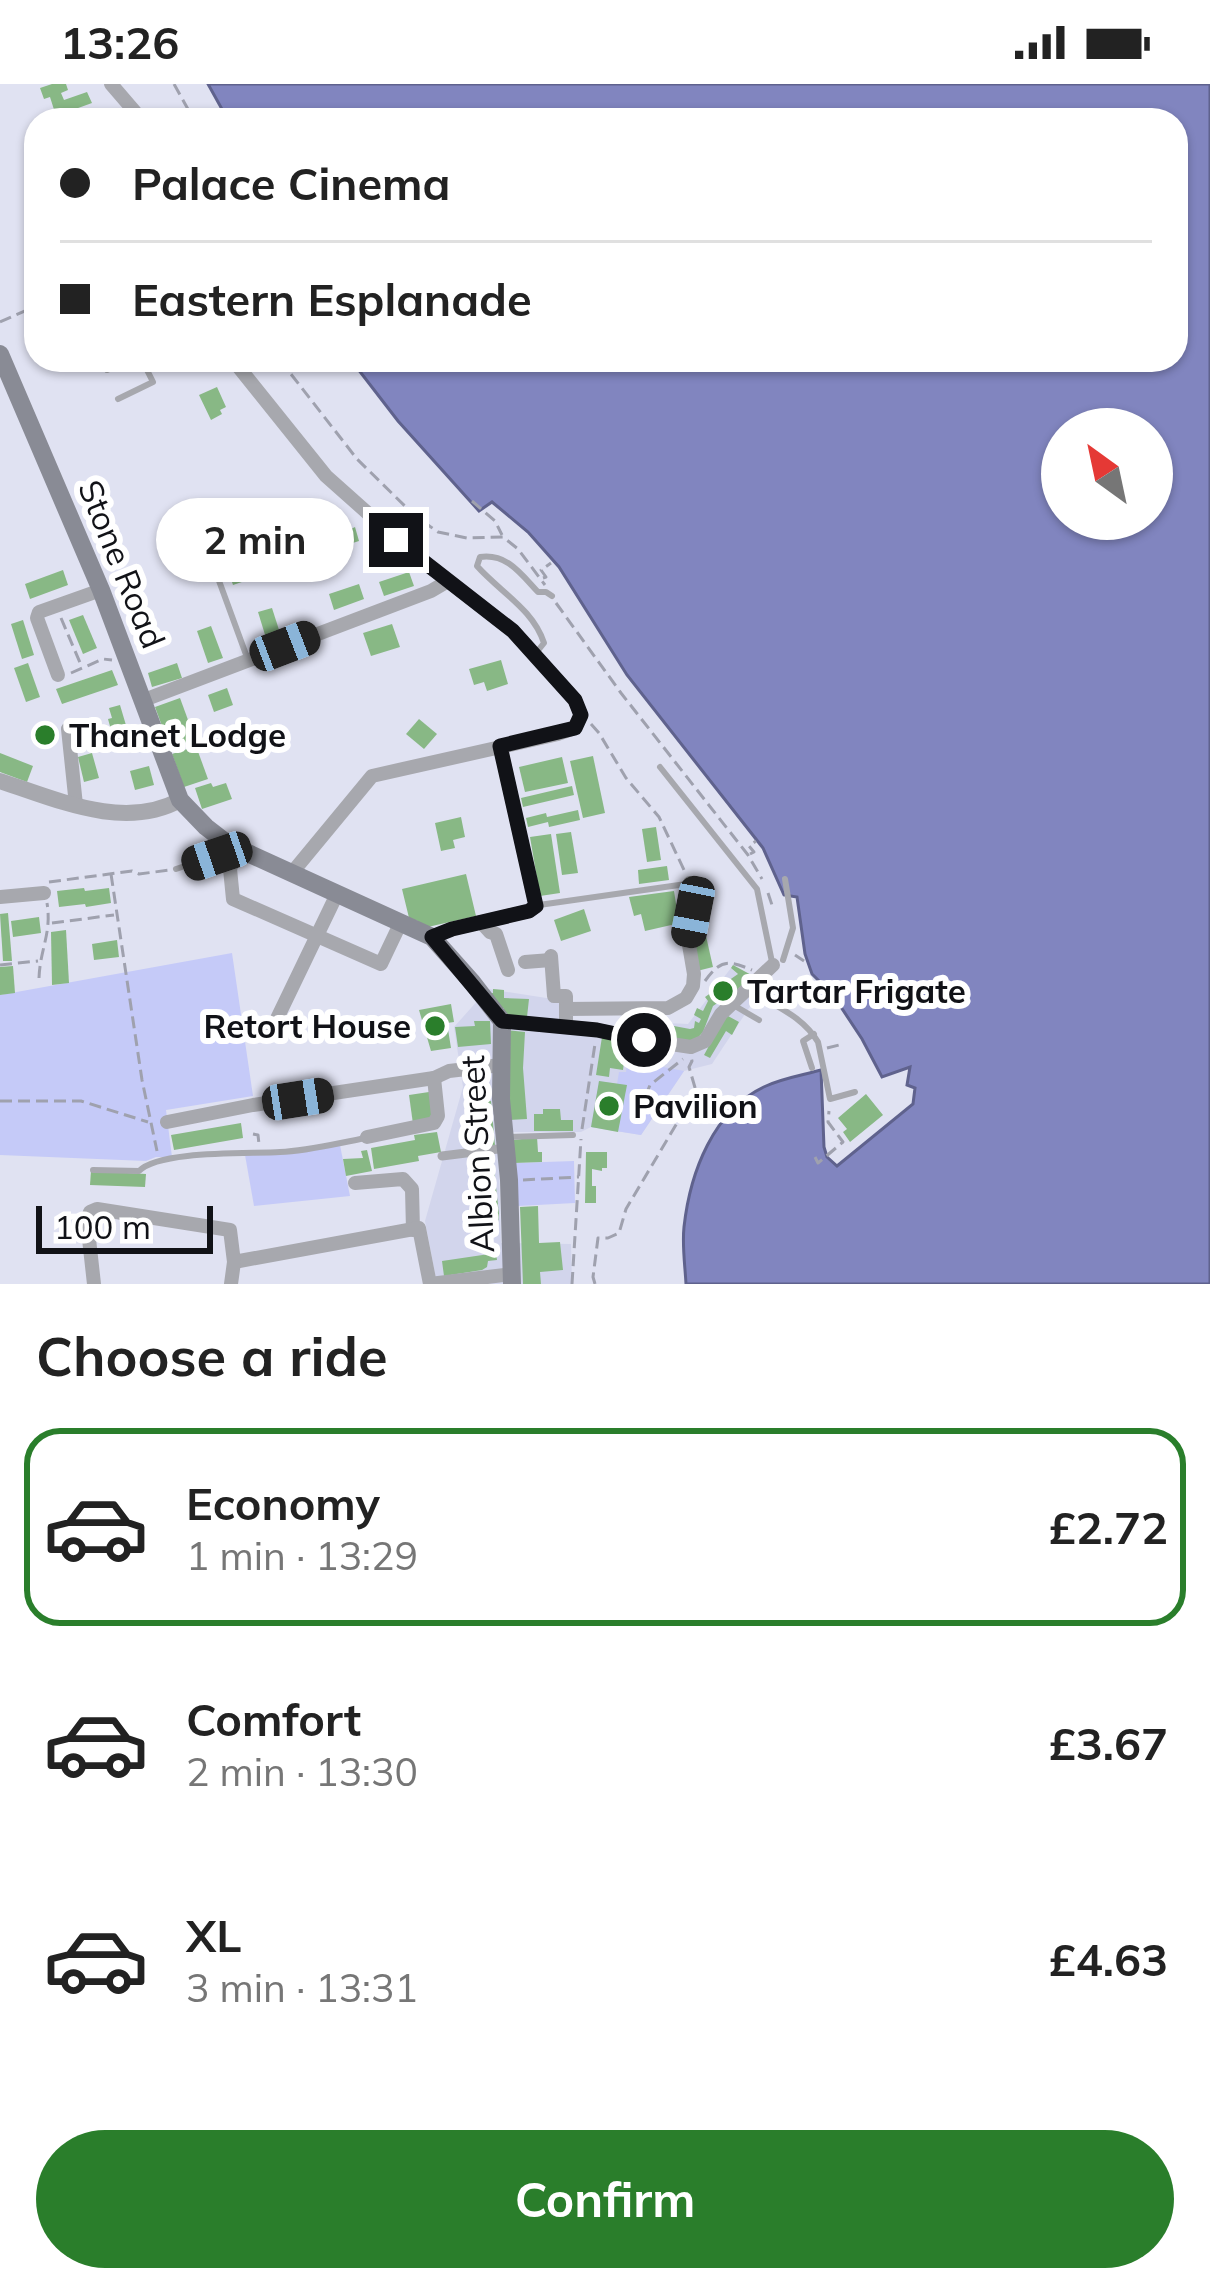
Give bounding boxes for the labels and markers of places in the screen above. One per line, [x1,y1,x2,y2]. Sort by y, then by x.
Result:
place label: Thanet Lodge [69,714,286,755]
marker: Thanet Lodge [32,722,58,748]
place label: Tartar Frigate [747,970,966,1011]
marker: Tartar Frigate [710,978,736,1004]
place label: Retort House [204,1005,411,1046]
marker: Retort House [422,1013,448,1039]
place label: Pavilion [633,1085,758,1126]
marker: Pavilion [596,1093,622,1119]

